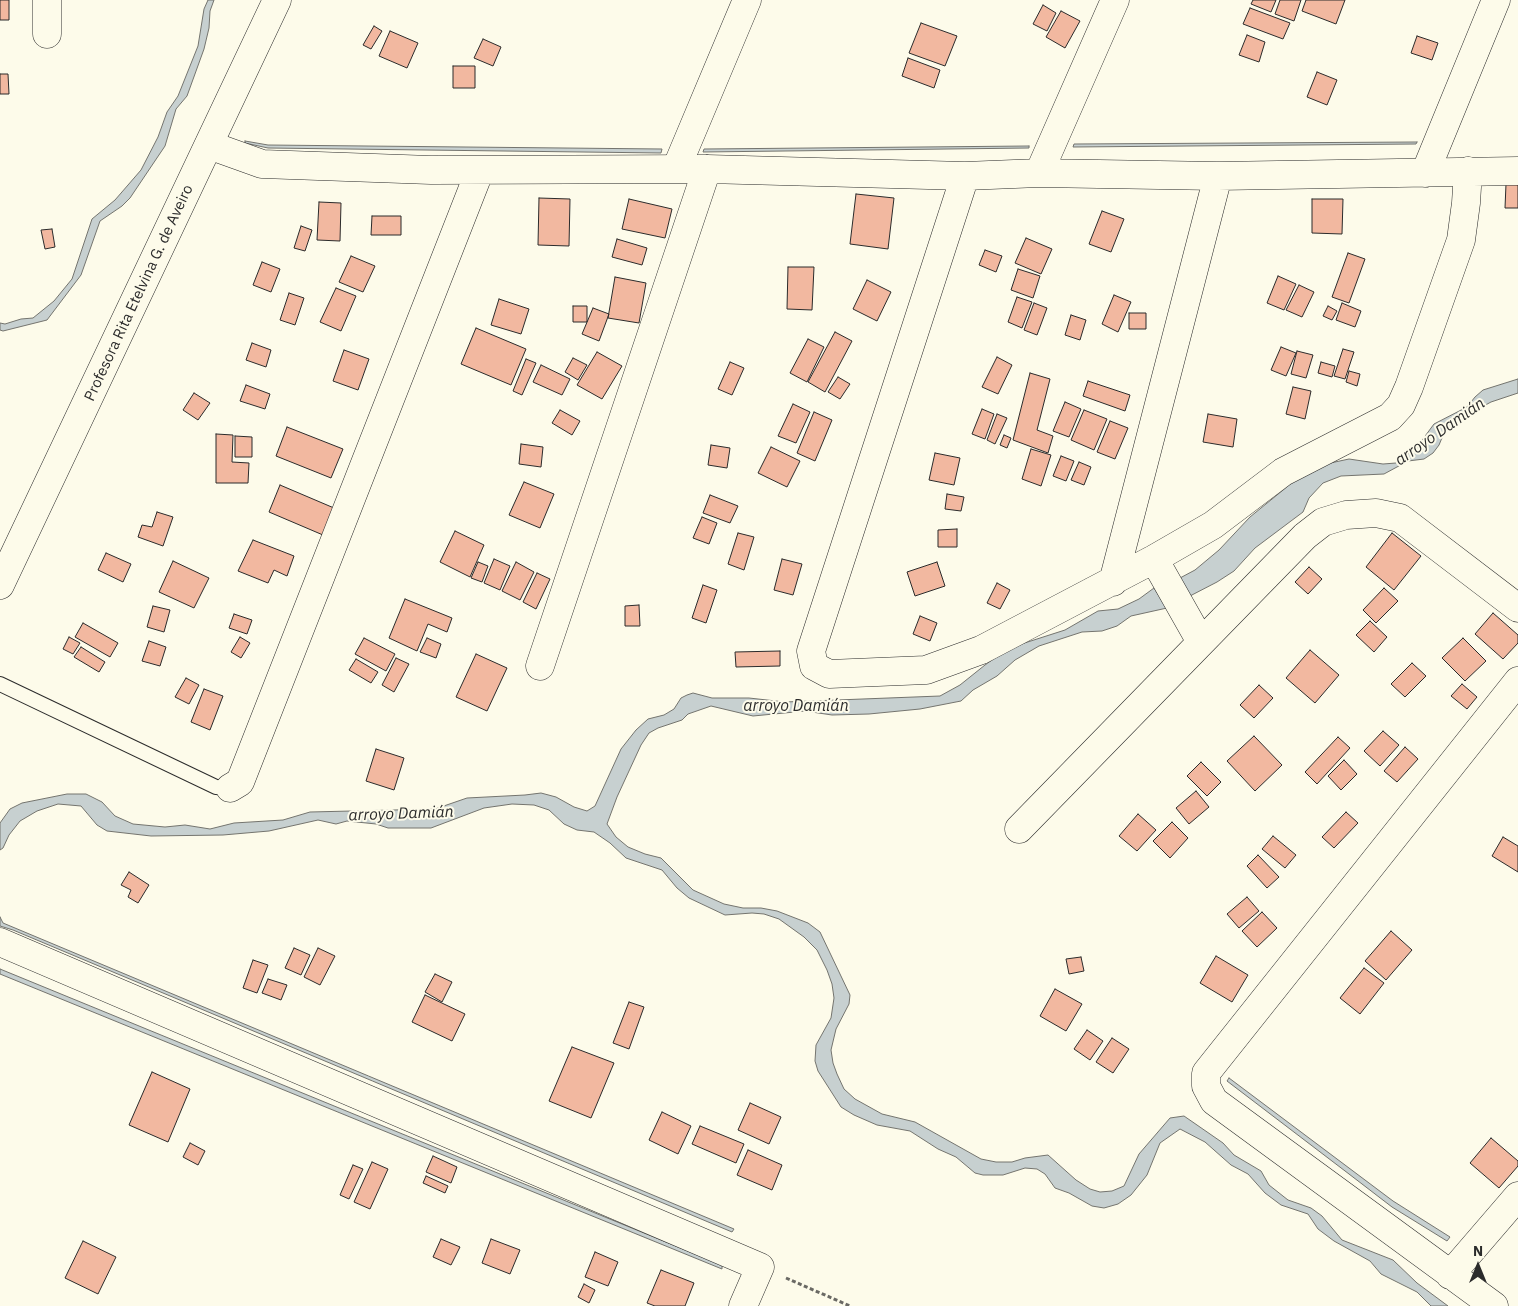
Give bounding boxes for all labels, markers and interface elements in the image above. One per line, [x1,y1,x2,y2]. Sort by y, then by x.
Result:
street label: Profesora Rita Etelvina G. de Aveiro [81,182,197,404]
water label: arroyo Damián [1391,394,1489,470]
water label: arroyo Damián [743,696,849,716]
water label: arroyo Damián [348,803,454,825]
north arrow [1453,1241,1503,1291]
text: N [1473,1242,1483,1260]

